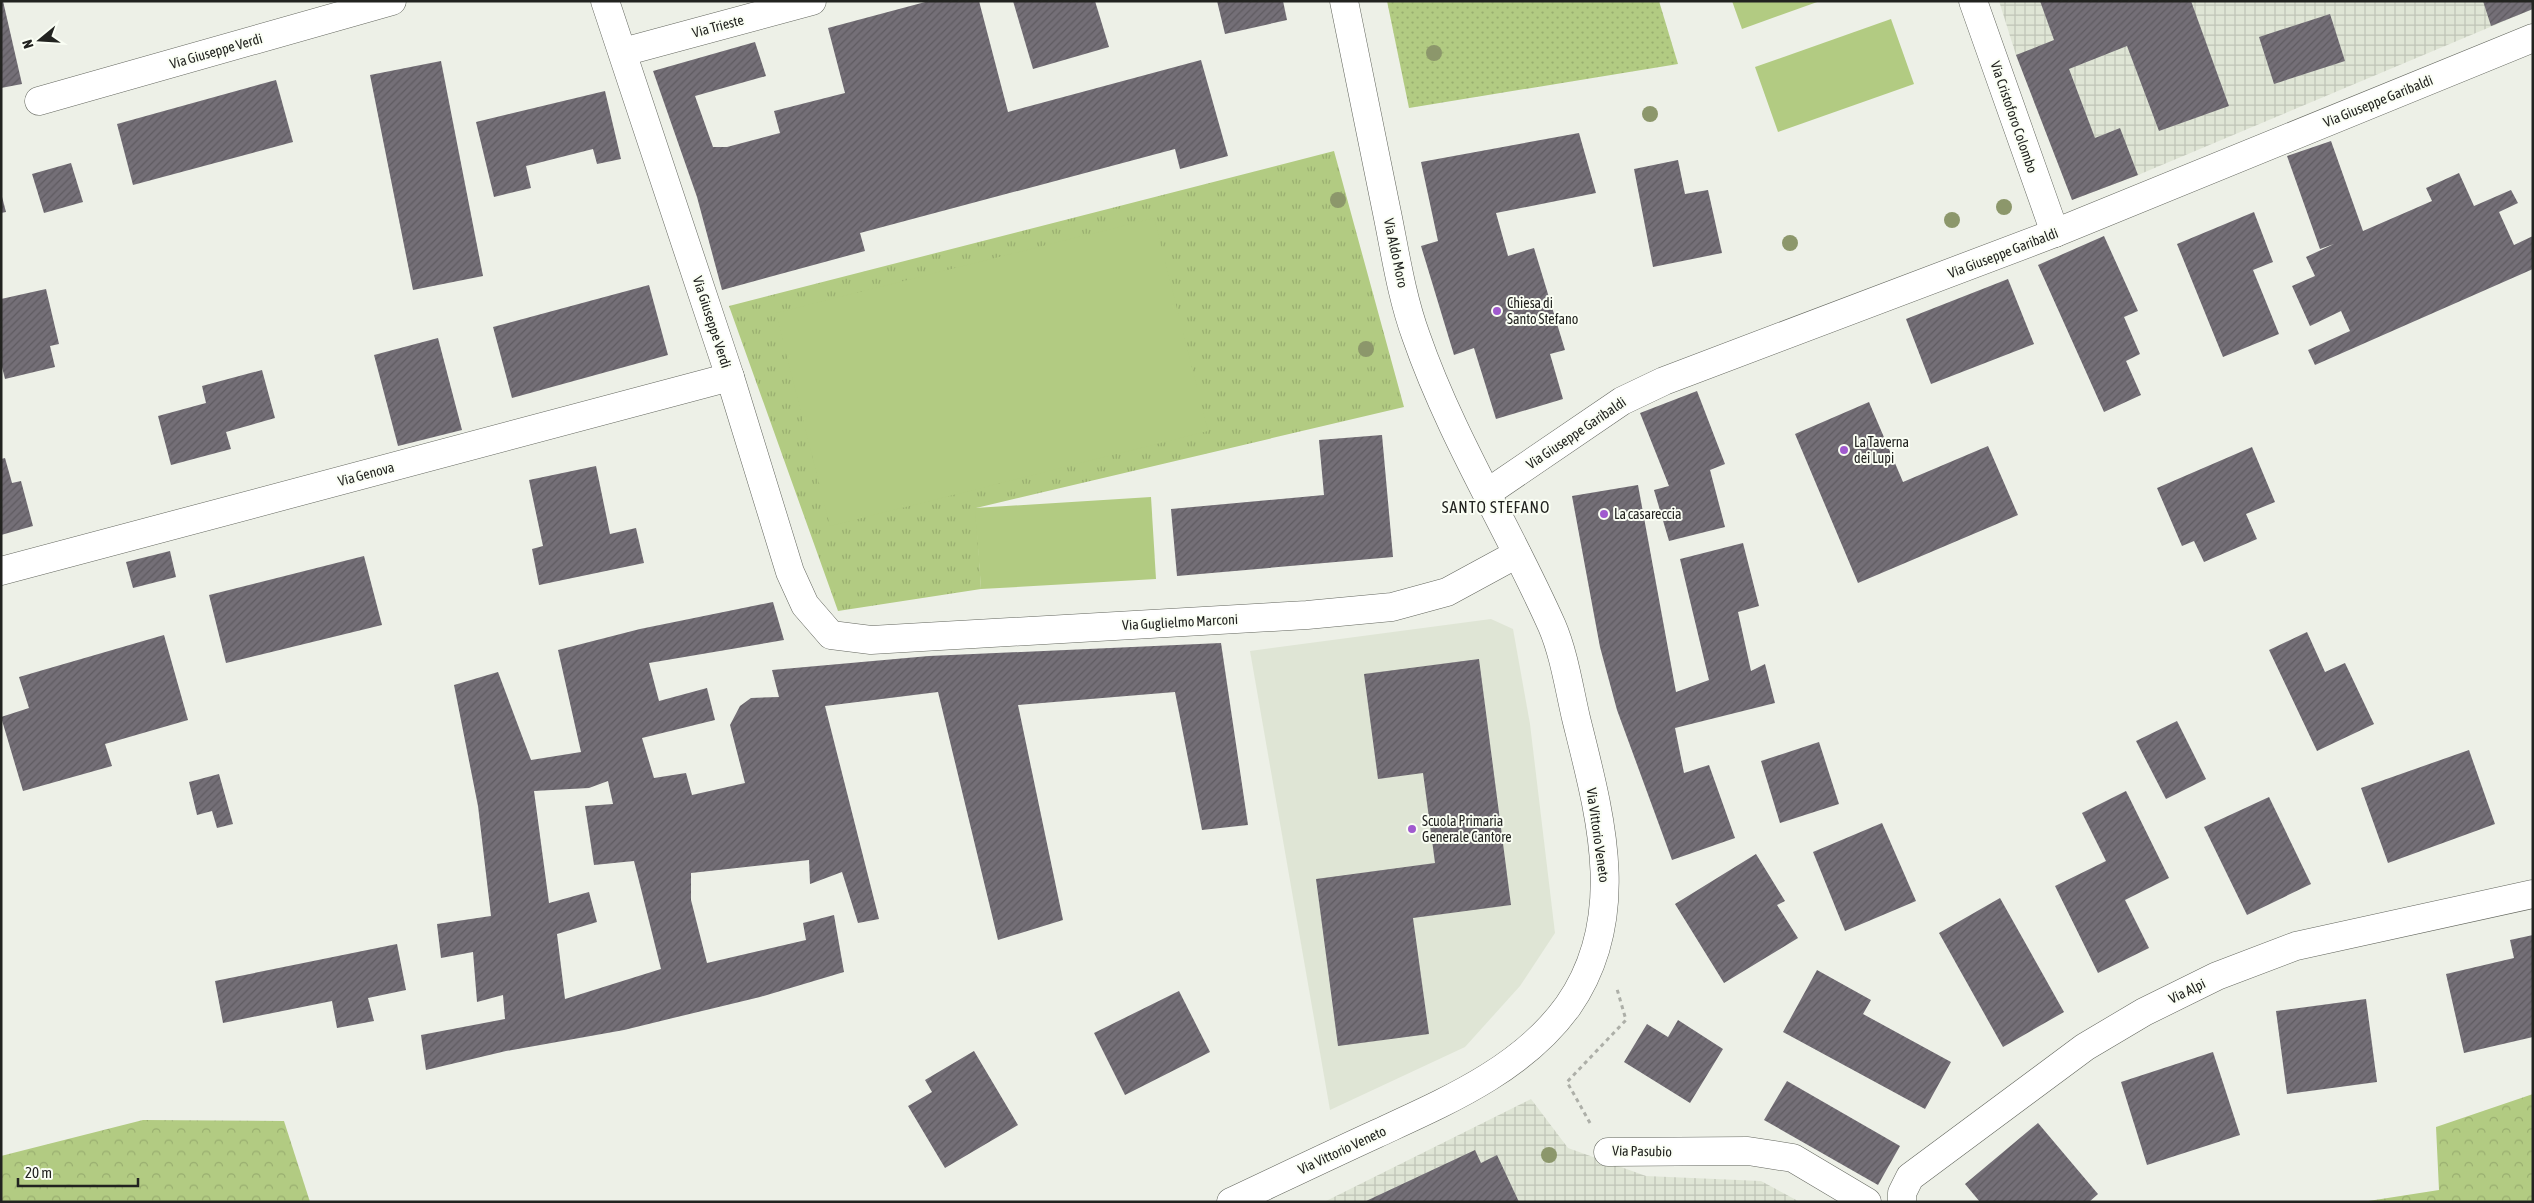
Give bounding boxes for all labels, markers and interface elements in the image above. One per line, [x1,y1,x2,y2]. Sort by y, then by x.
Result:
street label: Via Trieste [690,11,746,41]
north arrow [15,15,65,65]
street label: Via Giuseppe Verdi [168,30,264,72]
text: N [19,38,37,50]
street label: Via Cristoforo Colombo [1987,59,2041,175]
street label: Via Giuseppe Garibaldi [2321,72,2435,130]
street label: Via Aldo Moro [1381,217,1411,289]
street label: Via Giuseppe Garibaldi [1946,225,2060,281]
street label: Via Giuseppe Verdi [690,274,734,370]
place label: Chiesa di Santo Stefano [1507,295,1578,327]
marker: Chiesa di Santo Stefano [1491,305,1503,317]
street label: Via Giuseppe Garibaldi [1523,394,1629,472]
place label: La Taverna dei Lupi [1854,434,1909,466]
marker: La Taverna dei Lupi [1838,444,1850,456]
street label: Via Genova [336,459,396,489]
district label: SANTO STEFANO [1442,498,1550,516]
place label: La casareccia [1614,506,1682,522]
marker: La casareccia [1598,508,1610,520]
street label: Via Guglielmo Marconi [1122,611,1238,633]
street label: Via Vittorio Veneto [1583,787,1613,883]
place label: Scuola Primaria Generale Cantore [1422,813,1512,845]
marker: Scuola Primaria Generale Cantore [1406,823,1418,835]
street label: Via Alpi [2166,975,2208,1007]
street label: Via Vittorio Veneto [1295,1123,1389,1177]
street label: Via Pasubio [1612,1142,1672,1160]
scale bar [18,1156,138,1188]
text: 20 m [25,1164,52,1181]

